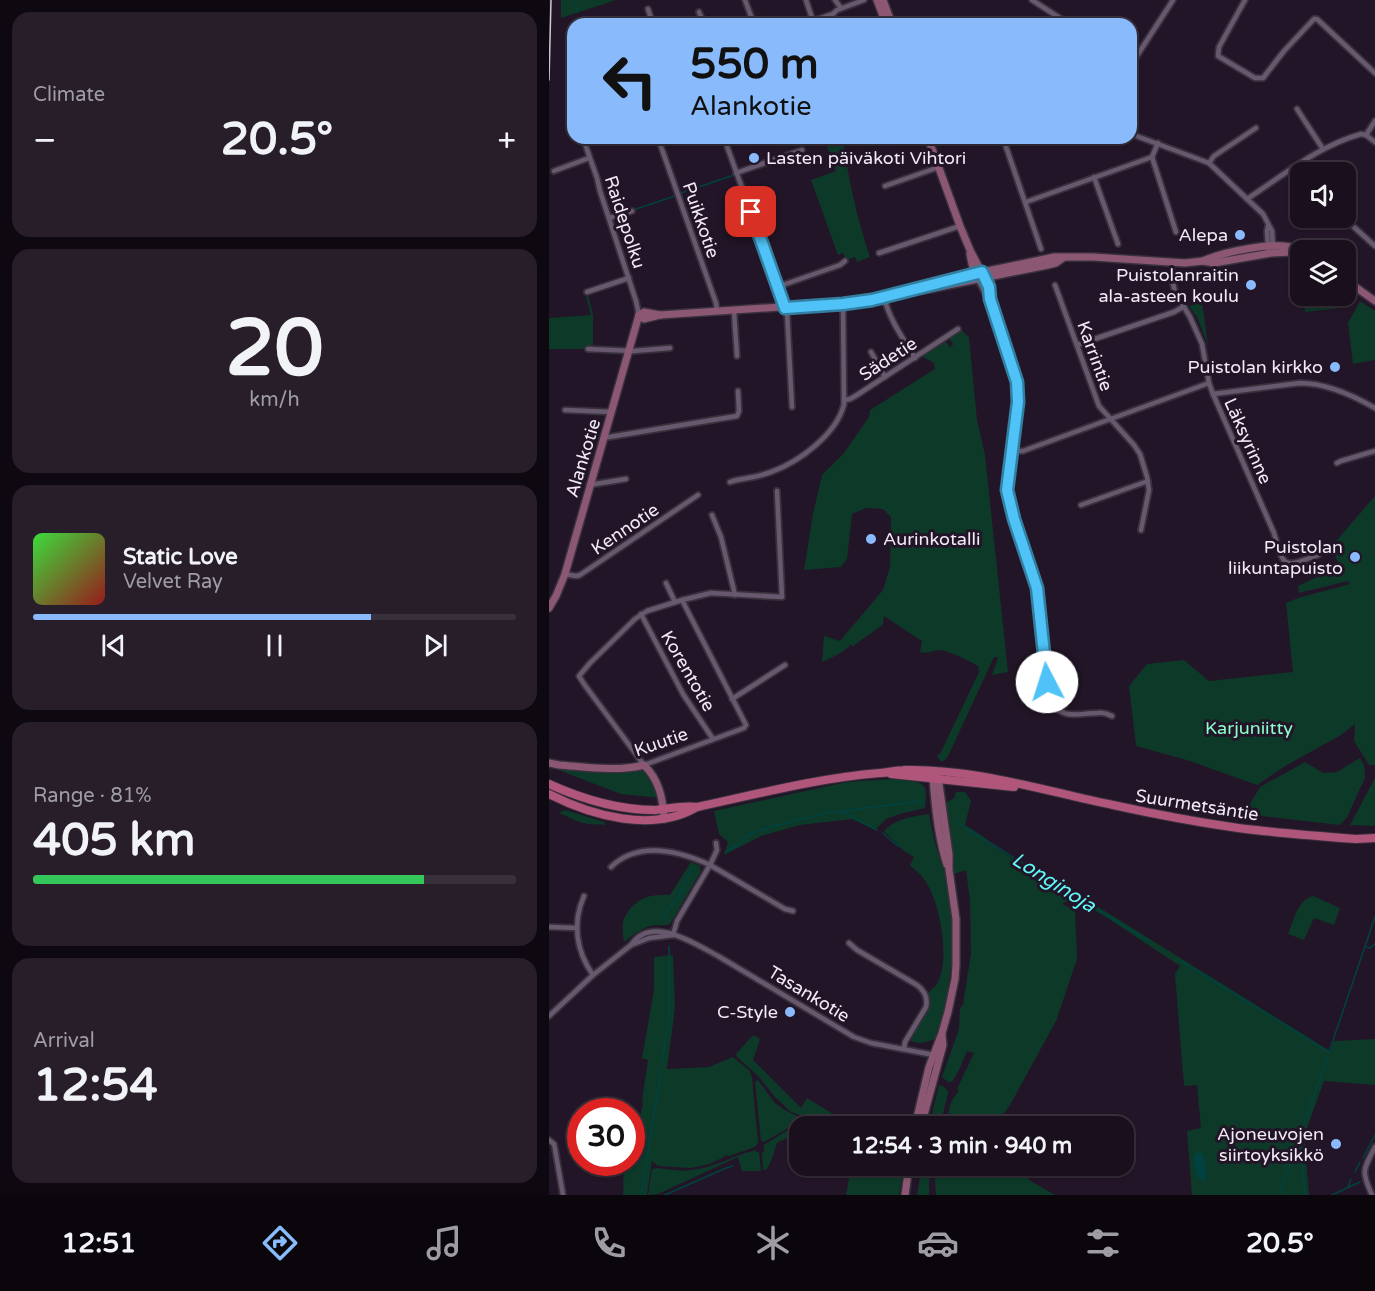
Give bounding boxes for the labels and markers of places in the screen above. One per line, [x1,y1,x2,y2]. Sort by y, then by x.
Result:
place label: Lasten päiväkoti Vihtori [766,147,966,169]
marker: Lasten päiväkoti Vihtori [747,151,761,165]
pin [725,186,776,237]
place label: Alepa [1179,224,1228,246]
marker: Alepa [1233,228,1247,242]
place label: Puistolanraitin ala-asteen koulu [1098,264,1239,307]
marker: Puistolanraitin ala-asteen koulu [1244,278,1258,292]
place label: Puistolan kirkko [1187,356,1323,378]
marker: Puistolan kirkko [1328,360,1342,374]
place label: Aurinkotalli [883,528,980,550]
marker: Aurinkotalli [864,532,878,546]
place label: Puistolan liikuntapuisto [1228,536,1343,579]
marker: Puistolan liikuntapuisto [1348,550,1362,564]
place label: C-Style [717,1001,778,1023]
marker: C-Style [783,1005,797,1019]
place label: Ajoneuvojen siirtoyksikkö [1217,1123,1324,1166]
marker: Ajoneuvojen siirtoyksikkö [1329,1137,1343,1151]

